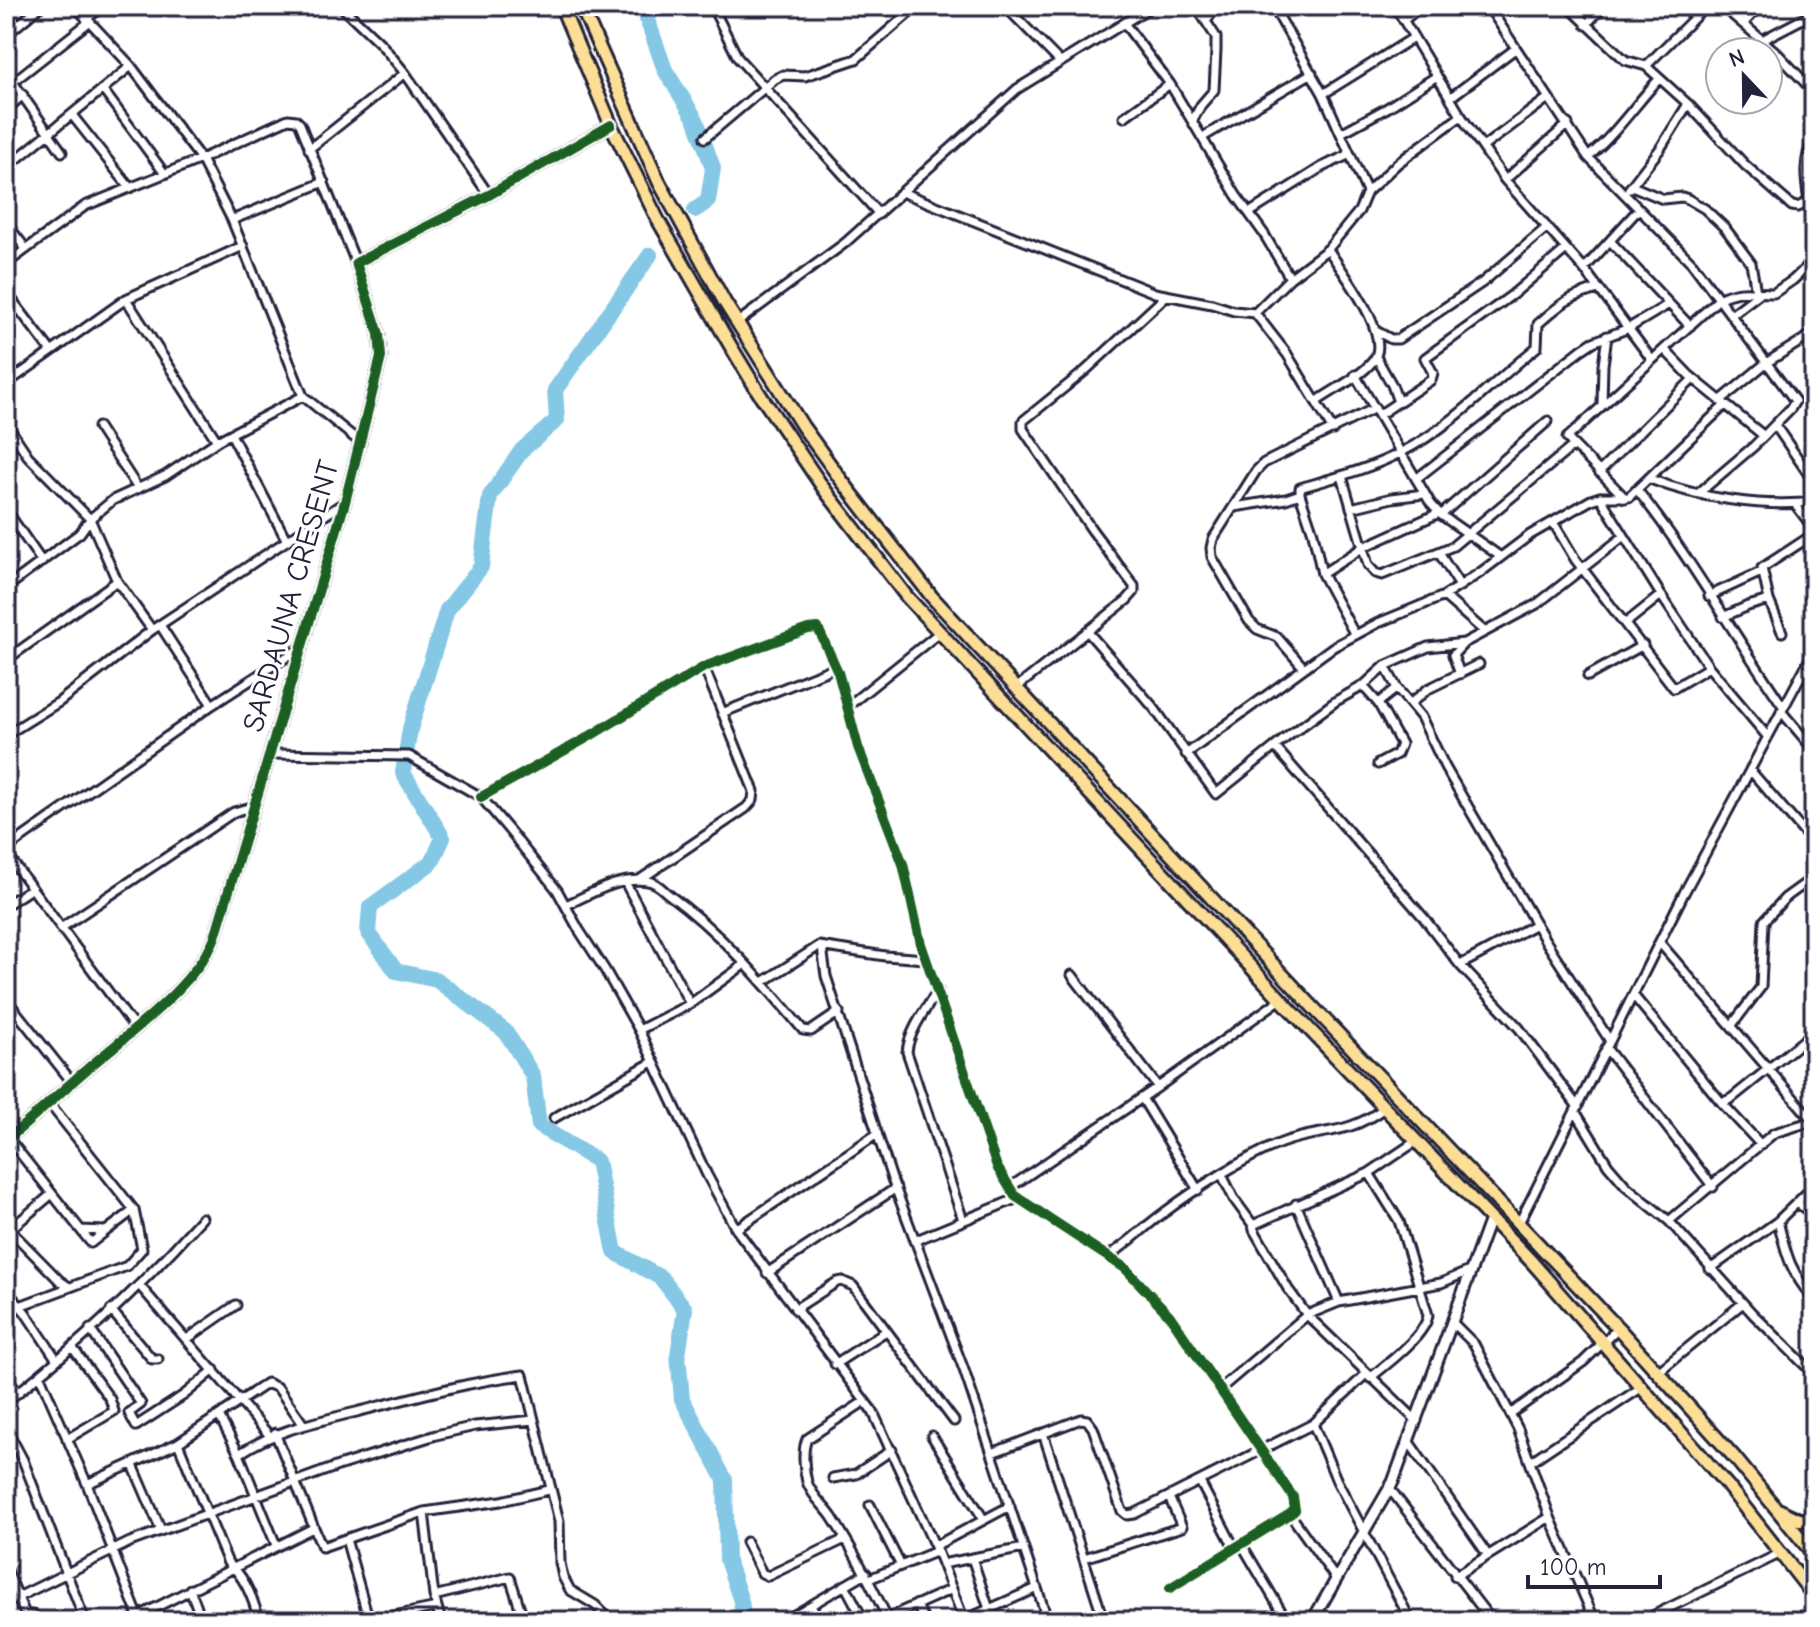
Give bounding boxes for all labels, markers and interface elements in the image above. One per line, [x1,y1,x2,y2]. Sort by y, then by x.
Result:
north arrow [1704,36,1784,116]
text: N [1725,44,1748,73]
street label: SARDAUNA CRESENT [236,456,347,736]
scale bar [1528,1539,1660,1589]
text: 100 m [1540,1553,1607,1581]

